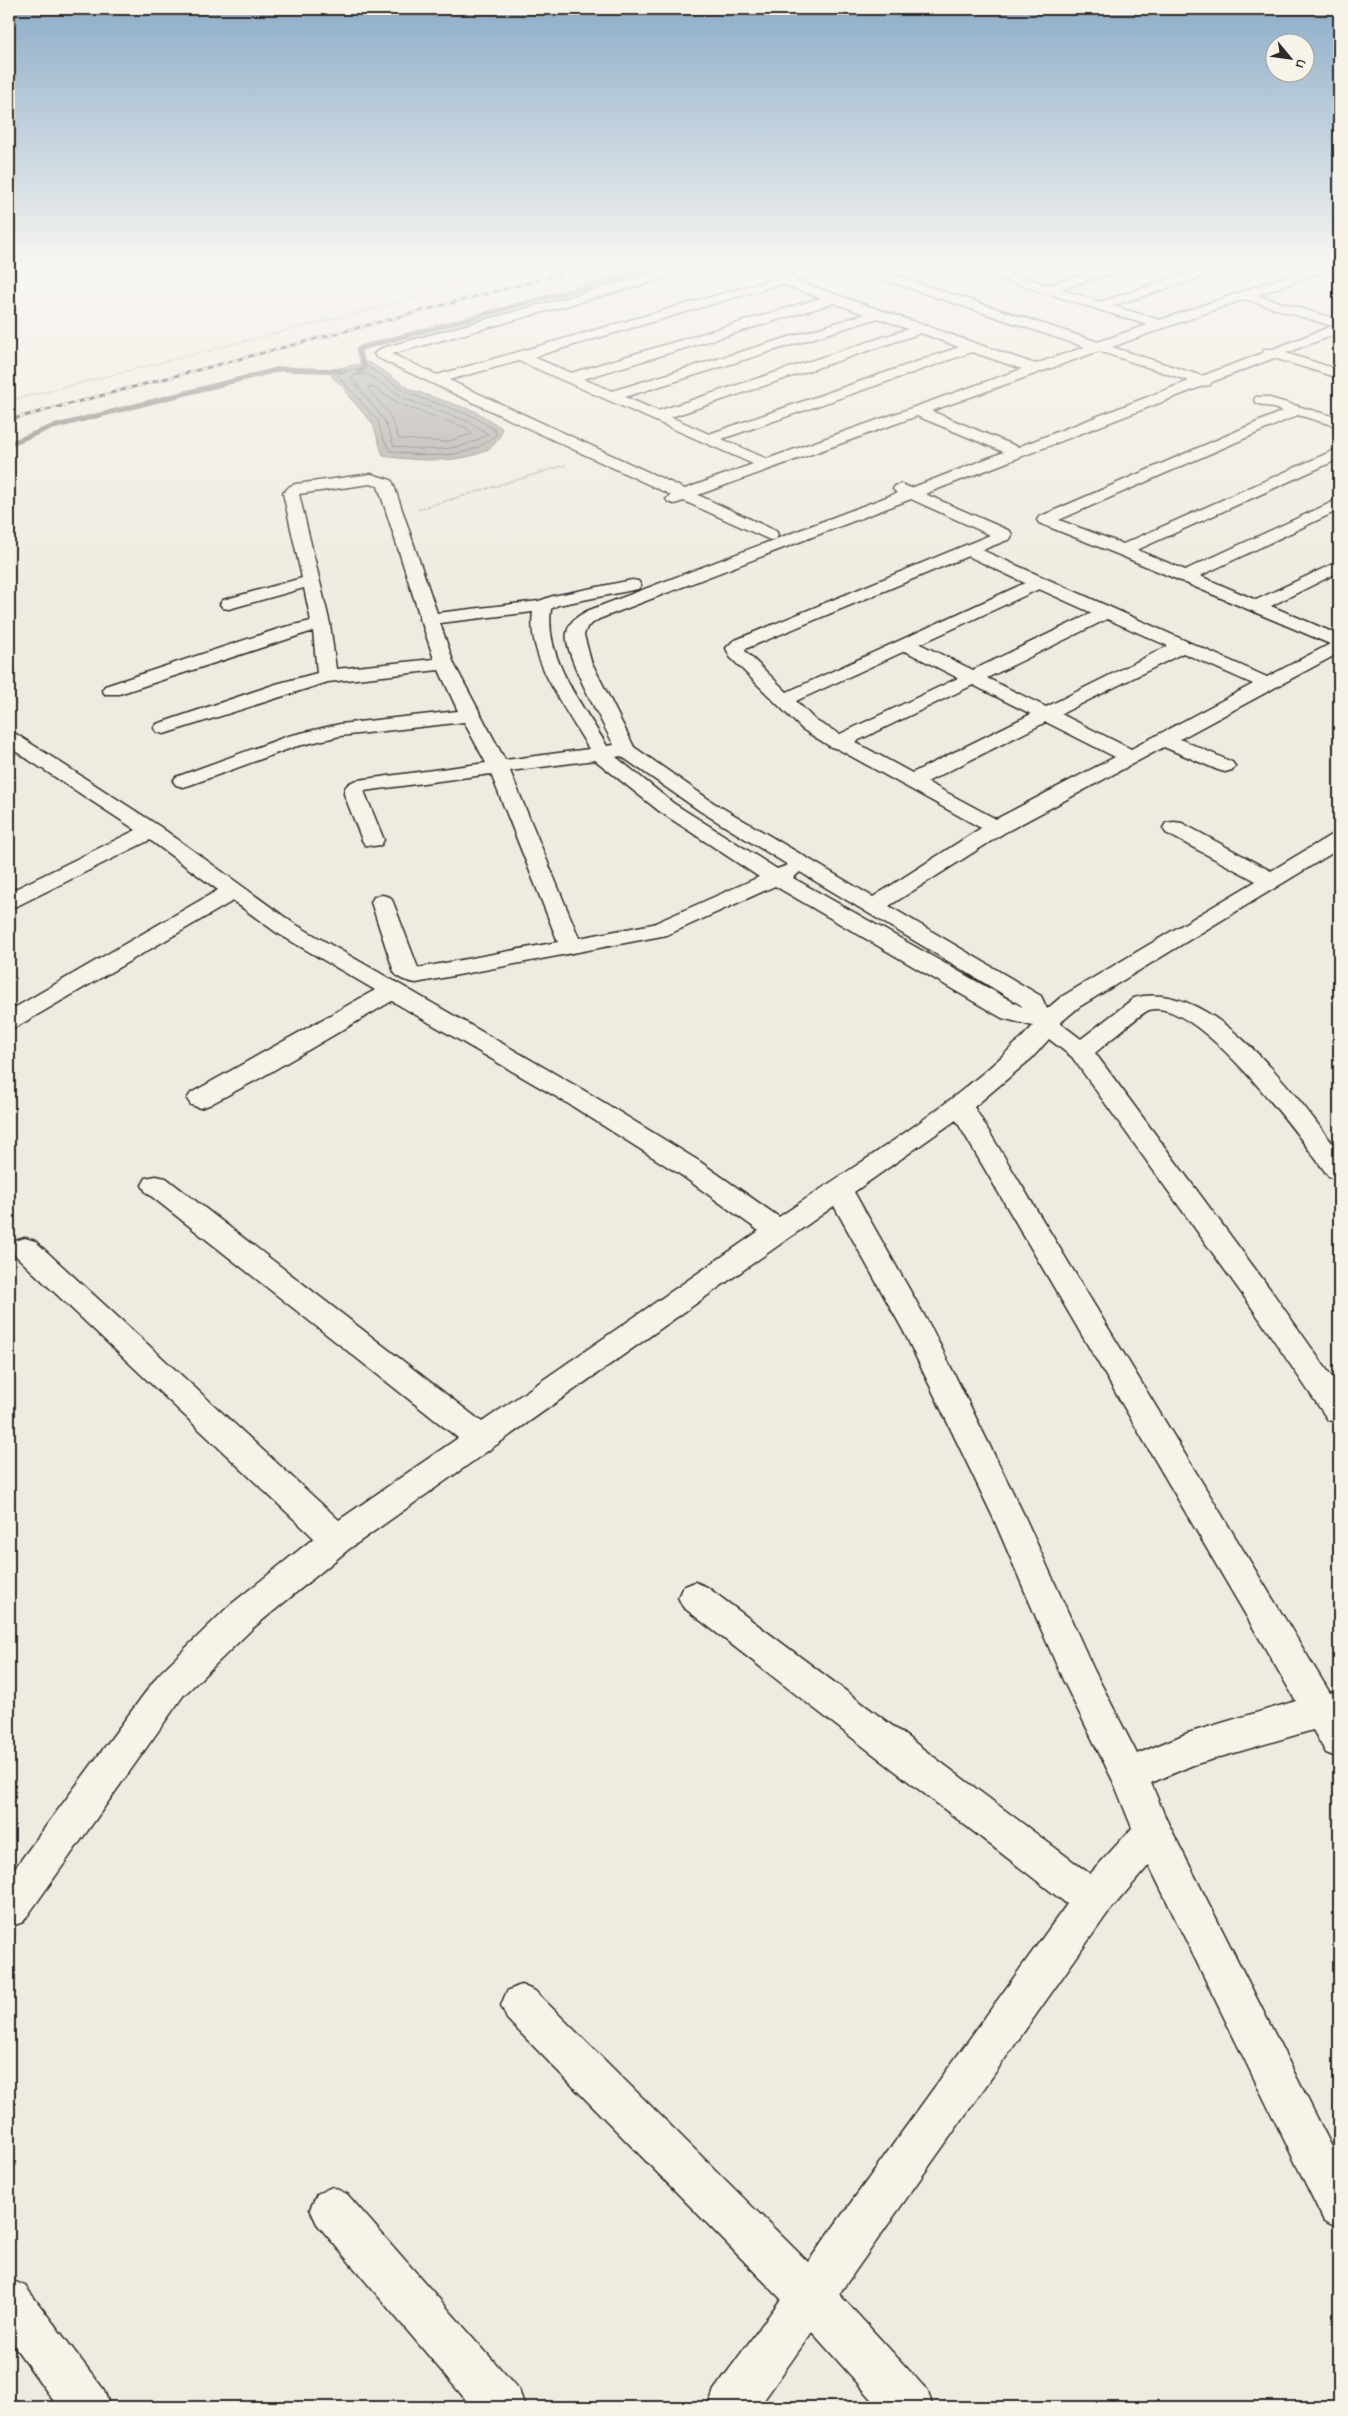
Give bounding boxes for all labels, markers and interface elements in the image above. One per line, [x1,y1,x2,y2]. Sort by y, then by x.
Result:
north arrow [1266,32,1316,82]
text: U [1289,55,1311,73]

